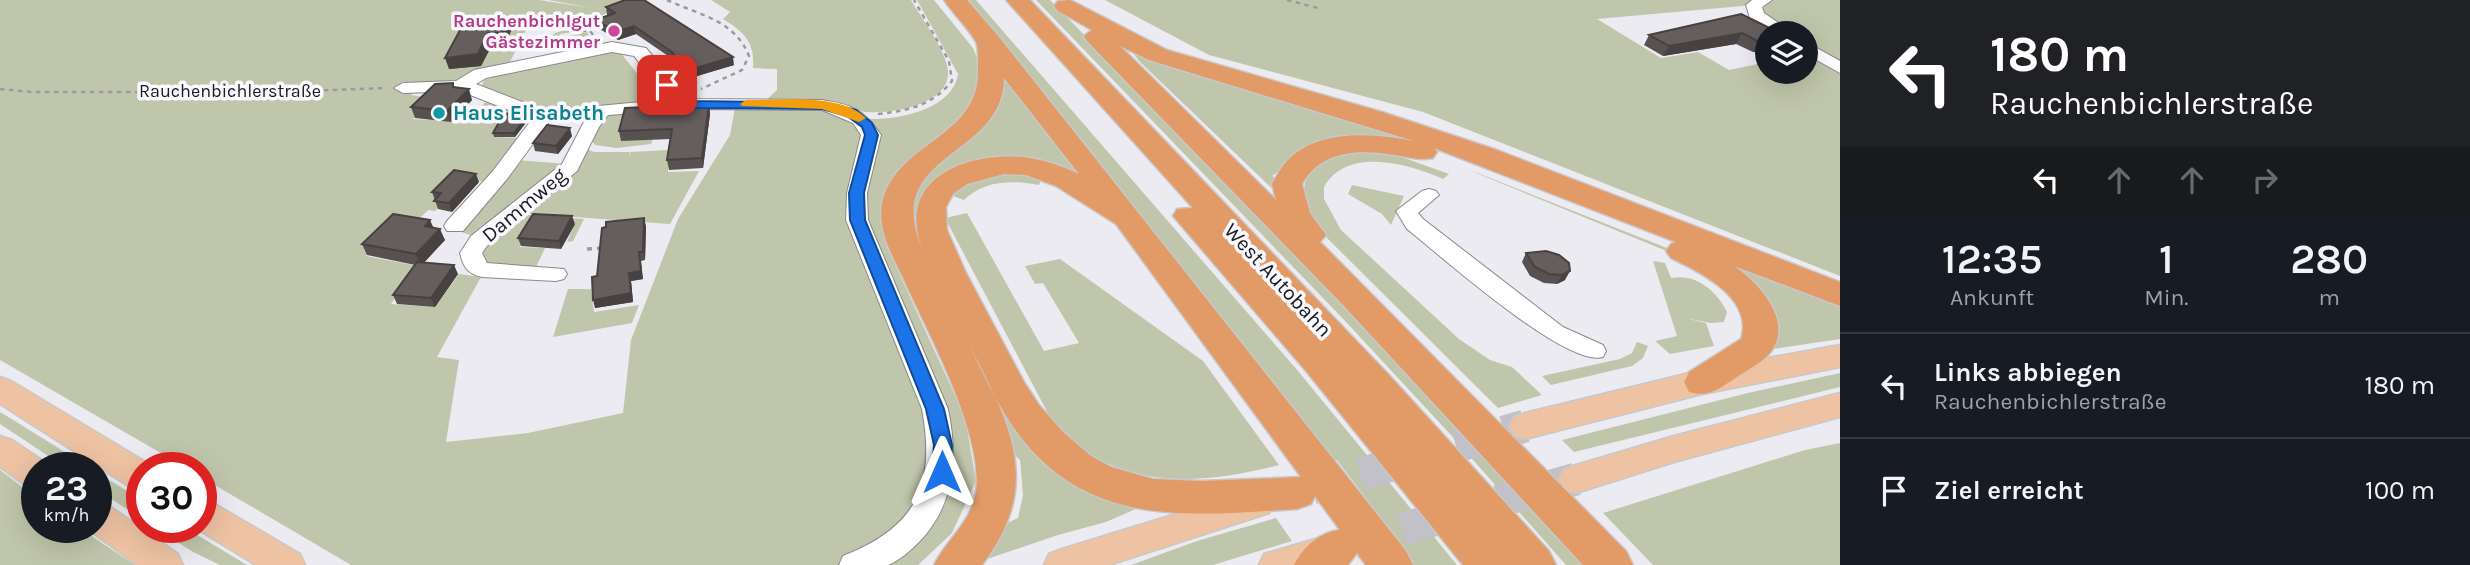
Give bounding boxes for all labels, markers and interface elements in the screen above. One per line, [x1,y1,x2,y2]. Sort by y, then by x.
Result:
place label: Rauchenbichlgut Gästezimmer [453,10,600,53]
map controls [1755,21,1818,84]
button: layers [1755,21,1818,84]
marker: Rauchenbichlgut Gästezimmer [606,23,622,39]
text: 180 m [1990,26,2129,83]
icon: left [1875,28,1966,119]
pin [637,55,697,115]
icon: arrive [648,66,686,104]
street label: Rauchenbichlerstraße [139,80,321,102]
text: Rauchenbichlerstraße [1990,85,2314,122]
place label: Haus Elisabeth [453,101,604,125]
marker: Haus Elisabeth [431,105,447,121]
icon: left [2027,161,2065,199]
icon: ahead [2100,161,2138,199]
icon: ahead [2173,161,2211,199]
icon: right [2246,161,2284,199]
street label: Dammweg [477,163,571,247]
street label: West Autobahn [1219,218,1337,342]
text: 12:35 [1942,234,2042,284]
text: 1 [2159,234,2174,284]
text: 280 [2290,234,2368,284]
text: Ankunft [1950,284,2034,311]
text: Min. [2144,284,2188,311]
text: m [2318,284,2340,311]
text: Links abbiegen [1934,357,2122,388]
icon: left [1875,367,1913,405]
text: 180 m [2365,370,2435,401]
text: Rauchenbichlerstraße [1934,388,2167,415]
position arrow [905,435,979,509]
speed limit sign: 30 [126,452,217,543]
text: 23 [45,468,88,509]
icon: arrive [1875,472,1913,510]
text: Ziel erreicht [1934,475,2084,506]
text: 100 m [2365,475,2435,506]
text: km/h [44,504,89,526]

